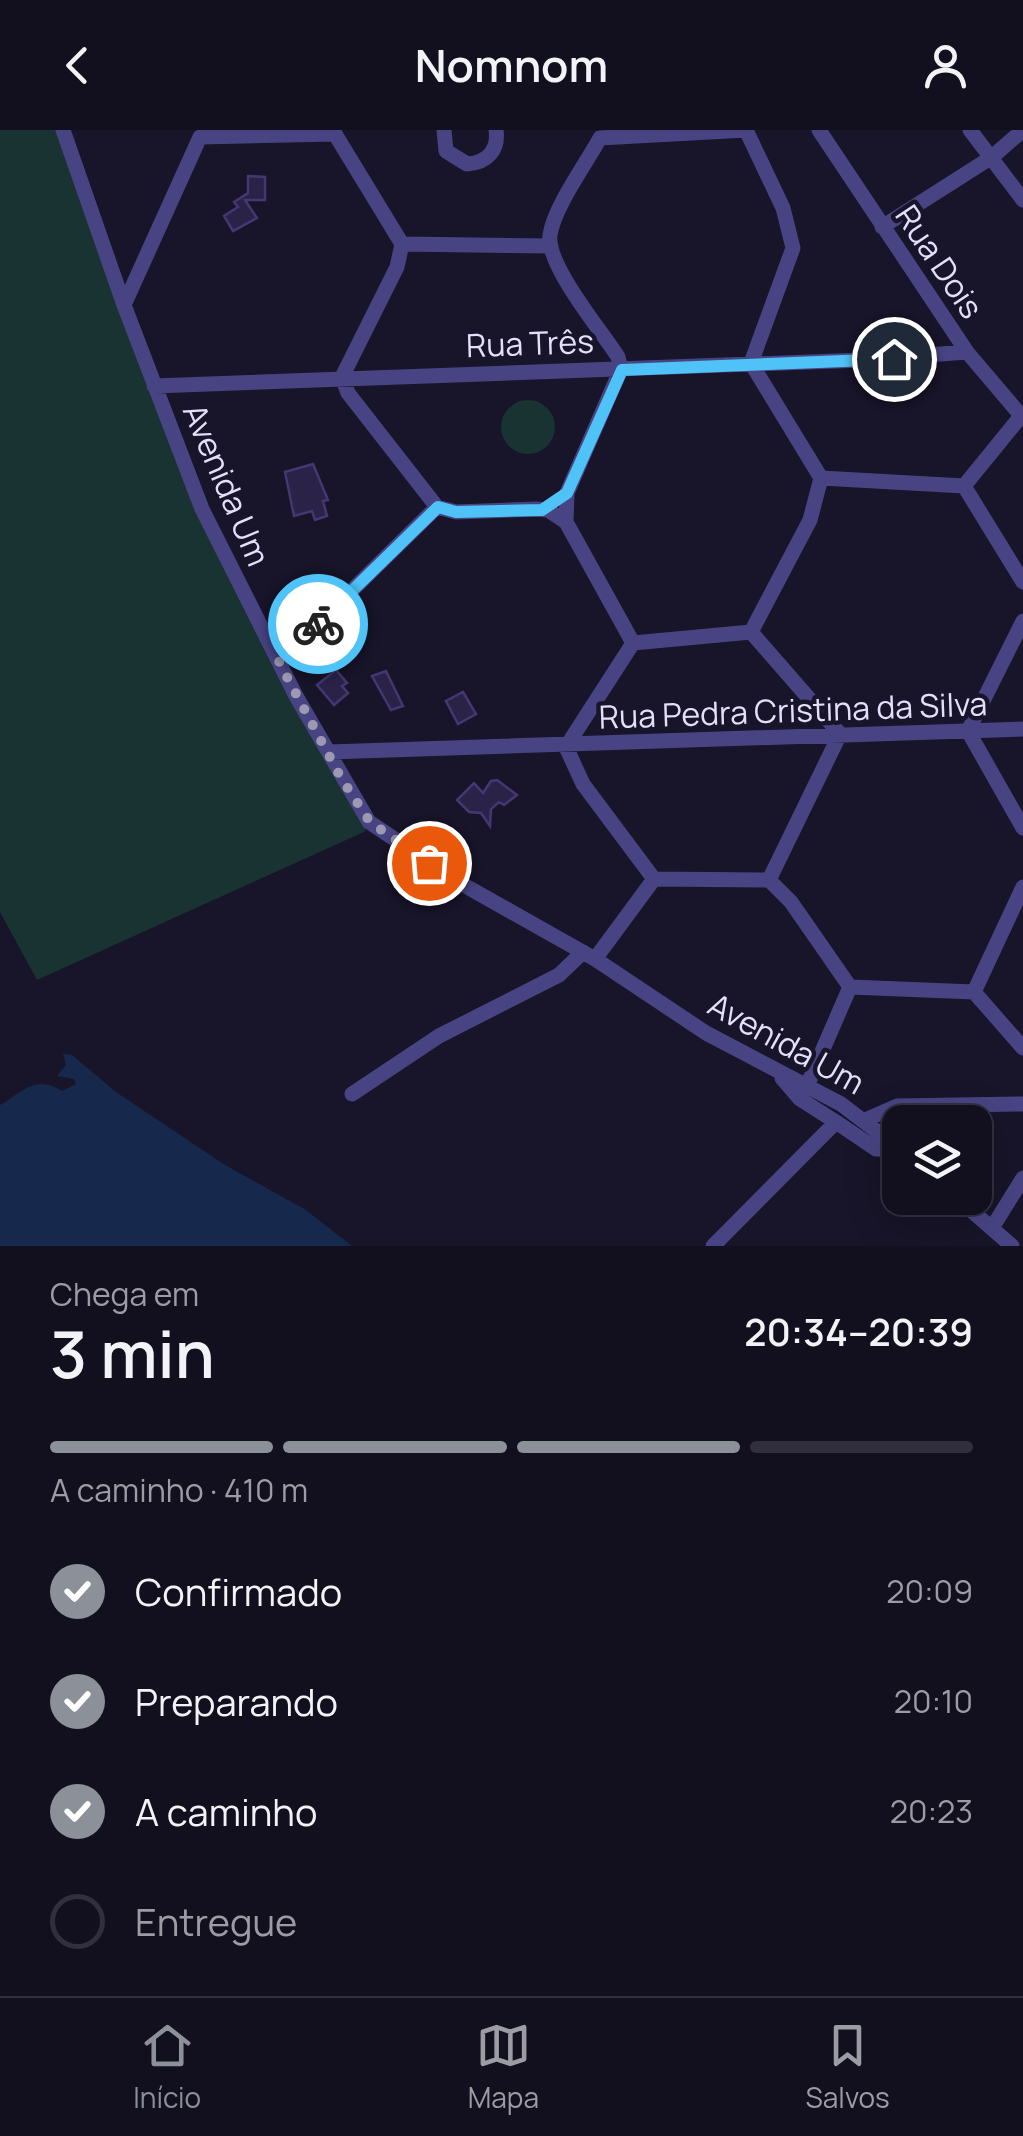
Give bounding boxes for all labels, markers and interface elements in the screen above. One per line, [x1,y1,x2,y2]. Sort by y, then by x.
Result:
text: Nomnom [415,34,608,96]
icon: back [50,38,105,93]
icon: person [918,38,973,93]
street label: Rua Dois [886,196,994,327]
pin [852,317,937,402]
street label: Rua Três [465,319,595,367]
icon: home [867,332,922,387]
street label: Avenida Um [173,397,281,572]
courier [268,574,368,674]
icon: bike [291,597,346,652]
street label: Rua Pedra Cristina da Silva [598,681,988,739]
pin [387,821,472,906]
icon: bag [402,836,457,891]
street label: Avenida Um [701,982,872,1104]
map controls [882,1105,992,1215]
button: layers [882,1105,992,1215]
text: Chega em [50,1272,199,1316]
text: 20:34–20:39 [744,1305,973,1357]
text: 3 min [50,1309,215,1398]
text: A caminho · 410 m [50,1468,308,1512]
icon: check [50,1564,105,1619]
text: Confirmado [135,1565,342,1617]
text: 20:09 [886,1569,973,1613]
icon: check [50,1674,105,1729]
text: Preparando [135,1675,338,1727]
text: 20:10 [894,1679,973,1723]
icon: check [50,1784,105,1839]
text: A caminho [135,1785,317,1837]
text: 20:23 [890,1789,973,1833]
text: Entregue [135,1895,297,1947]
tab: Início [133,2018,201,2116]
tab: Mapa [468,2018,539,2116]
tab: Salvos [806,2018,890,2116]

